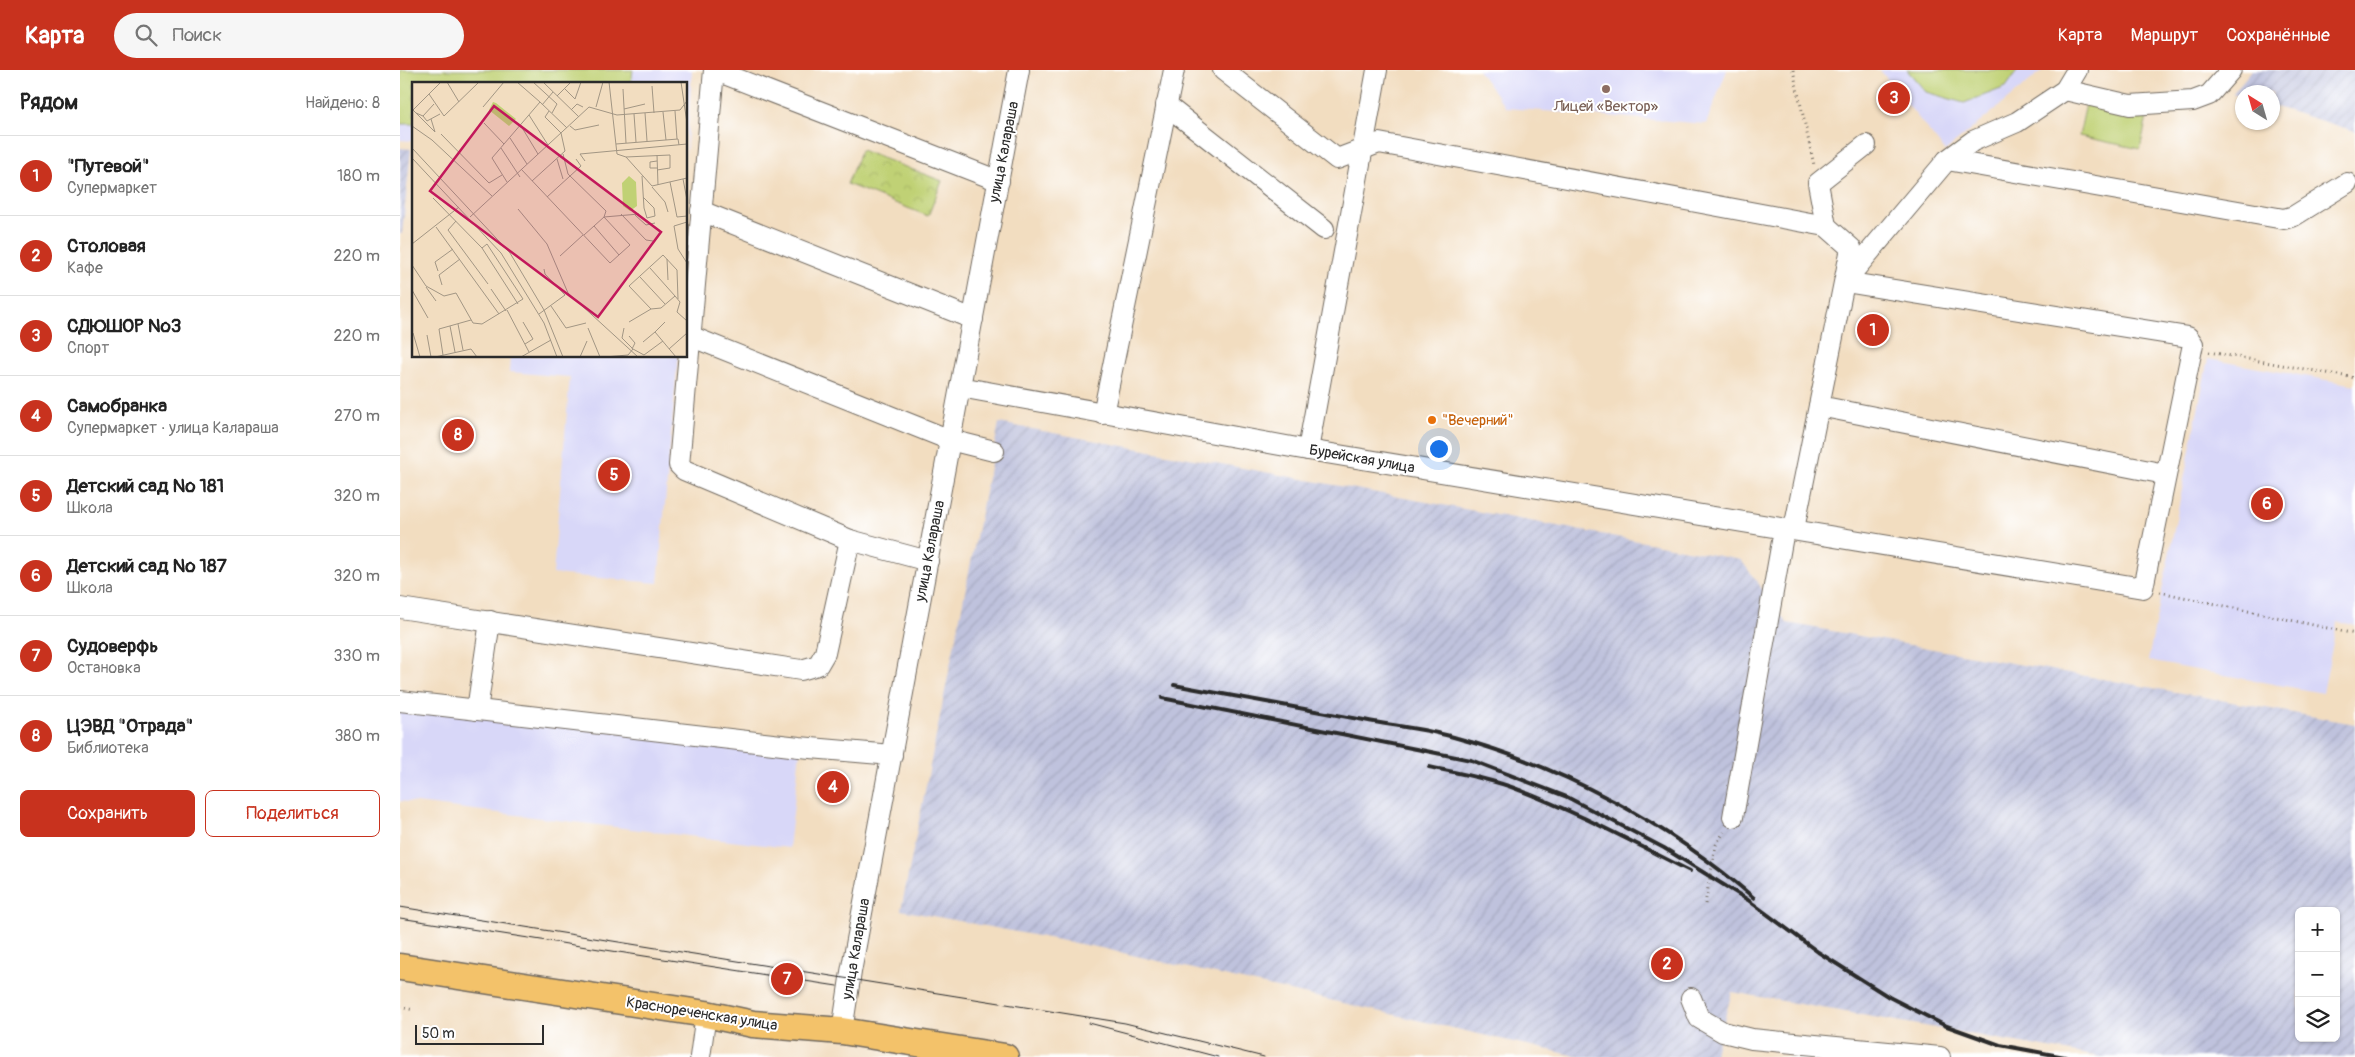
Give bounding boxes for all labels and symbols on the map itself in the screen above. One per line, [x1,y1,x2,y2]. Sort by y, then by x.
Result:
pin: 3 [1878,79,1910,117]
inset map [412,82,688,358]
marker: Лицей «Вектор» [1600,83,1612,95]
north arrow [2235,85,2280,130]
place label: Лицей «Вектор» [1553,97,1659,116]
street label: улица Калараша [985,100,1023,205]
pin: 1 [1857,311,1889,349]
place label: "Вечерний" [1442,411,1513,430]
marker: "Вечерний" [1426,414,1438,426]
pin: 8 [442,416,474,454]
your location [1426,436,1452,462]
street label: Бурейская улица [1308,440,1416,478]
pin: 5 [598,456,630,494]
pin: 6 [2251,485,2283,523]
street label: улица Калараша [911,499,949,604]
pin: 4 [817,768,849,806]
street label: улица Калараша [838,897,874,1002]
pin: 2 [1651,945,1683,983]
pin: 7 [771,960,803,998]
street label: Краснореченская улица [625,993,779,1035]
scale bar [415,1022,544,1045]

